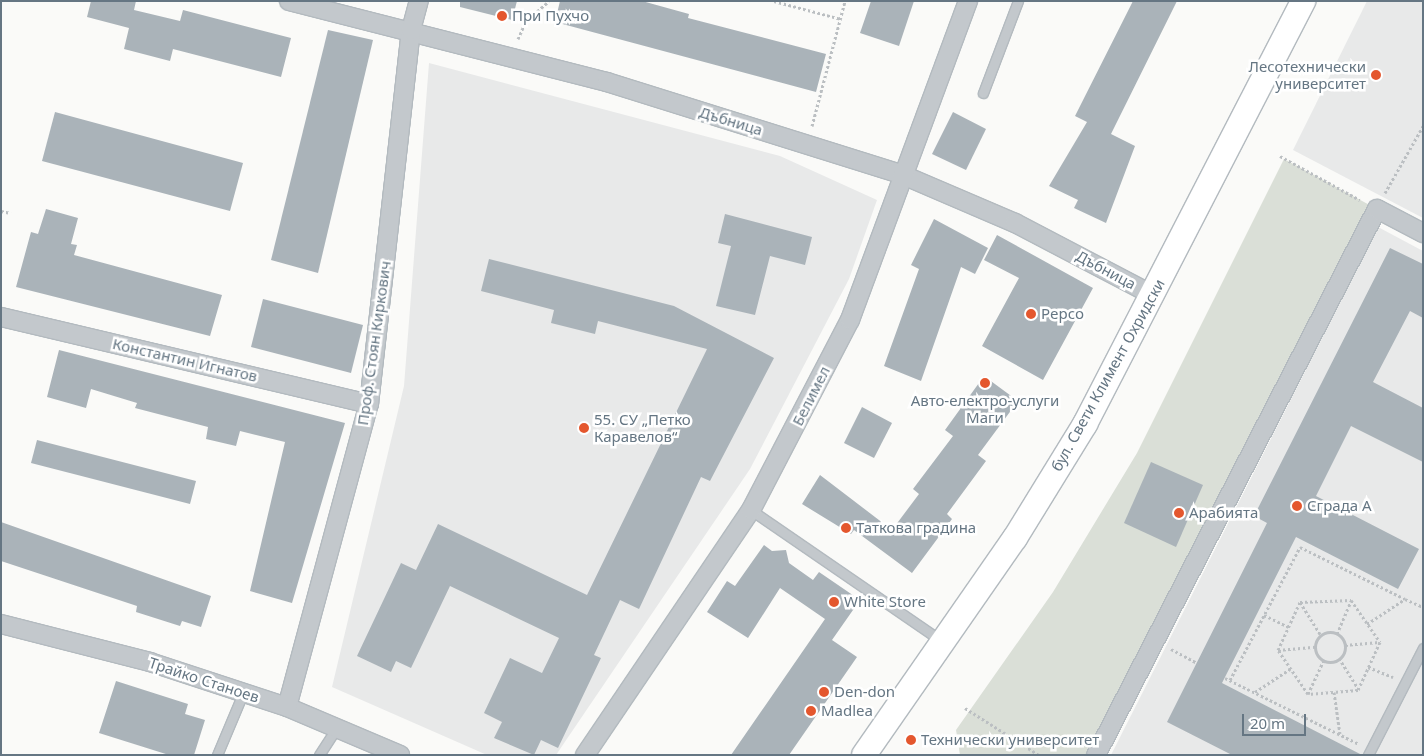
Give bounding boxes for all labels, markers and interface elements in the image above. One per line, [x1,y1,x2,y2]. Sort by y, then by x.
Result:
place label: При Пухчо [512,7,589,25]
marker: При Пухчо [496,10,508,22]
place label: Лесотехнически университет [1249,57,1366,92]
marker: Лесотехнически университет [1370,69,1382,81]
street label: Дъбница [697,103,765,139]
street label: Дъбница [1073,247,1139,293]
street label: Проф. Стоян Киркович [354,260,394,426]
street label: бул. Свети Климент Охридски [1048,276,1168,474]
place label: Pepco [1041,305,1084,323]
marker: Pepco [1025,308,1037,320]
street label: Константин Игнатов [111,335,259,385]
street label: Белимел [788,363,834,429]
marker: Авто-електро-услуги Маги [979,377,991,389]
place label: Авто-електро-услуги Маги [911,391,1059,426]
place label: 55. СУ „Петко Каравелов“ [594,410,691,445]
marker: 55. СУ „Петко Каравелов“ [578,422,590,434]
place label: Сграда А [1307,497,1372,515]
marker: Сграда А [1291,500,1303,512]
place label: Арабията [1189,504,1258,522]
marker: Арабията [1173,507,1185,519]
place label: Таткова градина [856,519,976,537]
marker: Таткова градина [840,522,852,534]
place label: White Store [844,593,926,611]
marker: White Store [828,596,840,608]
street label: Трайко Станоев [147,654,261,706]
place label: Den-don [834,683,895,701]
marker: Den-don [818,686,830,698]
place label: Madlea [821,702,873,720]
scale bar [1244,704,1308,736]
marker: Madlea [805,705,817,717]
text: 20 m [1250,713,1285,733]
place label: Технически университет [921,731,1099,749]
marker: Технически университет [905,734,917,746]

